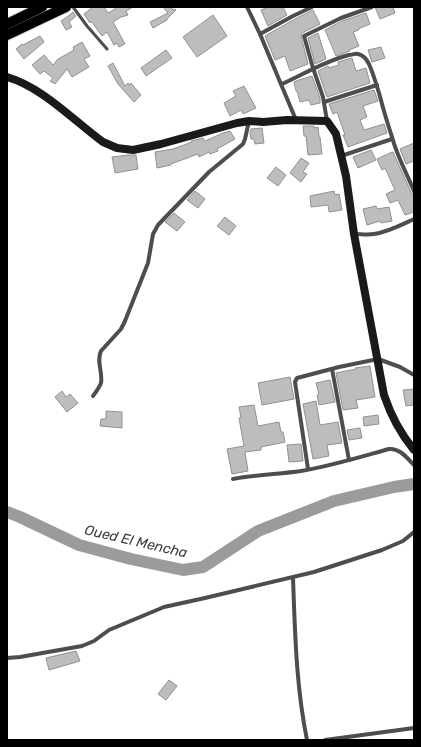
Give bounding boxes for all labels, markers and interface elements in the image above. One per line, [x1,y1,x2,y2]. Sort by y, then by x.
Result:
water label: Oued El Mencha [83,521,189,562]

